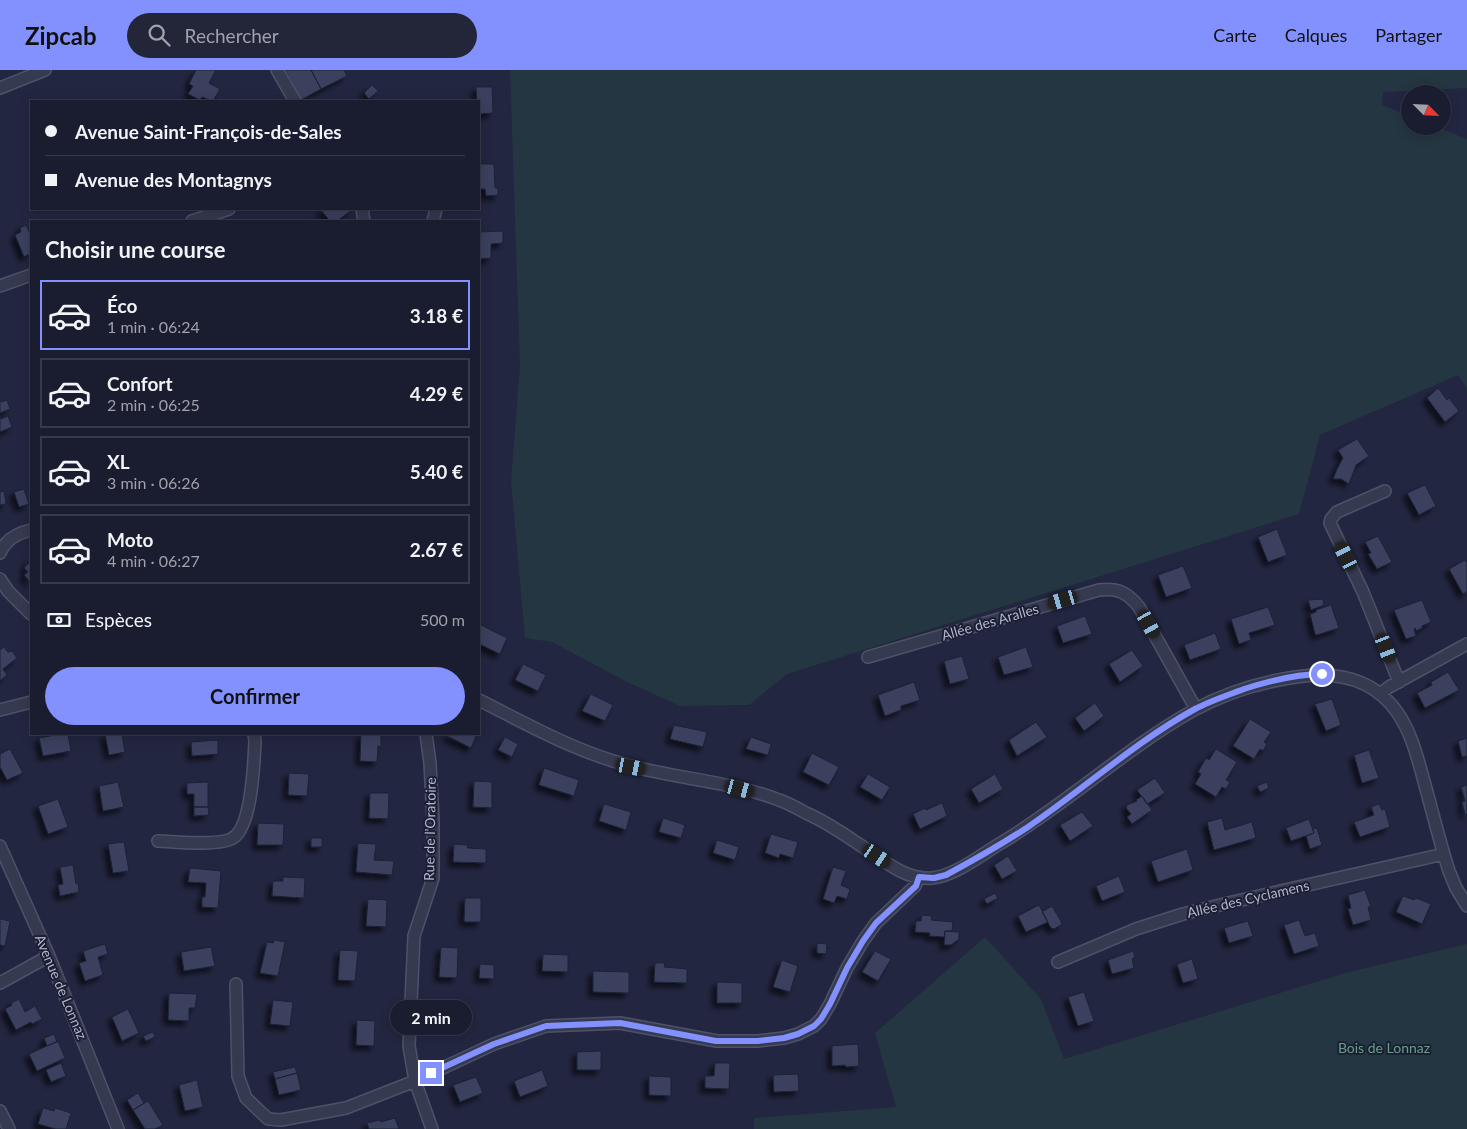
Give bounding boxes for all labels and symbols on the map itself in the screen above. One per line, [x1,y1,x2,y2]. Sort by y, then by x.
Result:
north arrow [1401,85,1451,135]
car [1332,539,1359,573]
car [1046,589,1079,611]
street label: Allée des Aralles [939,600,1040,644]
car [1135,607,1162,641]
car [1373,631,1398,665]
route start [1311,663,1333,685]
car [614,757,647,777]
street label: Rue de l'Oratoire [420,777,439,881]
car [723,778,756,800]
car [860,841,893,871]
street label: Allée des Cyclamens [1185,876,1311,921]
street label: Avenue de Lonnaz [32,932,91,1042]
callout: 2 min [390,1000,472,1036]
park label: Bois de Lonnaz [1338,1039,1430,1056]
route end [420,1062,442,1084]

